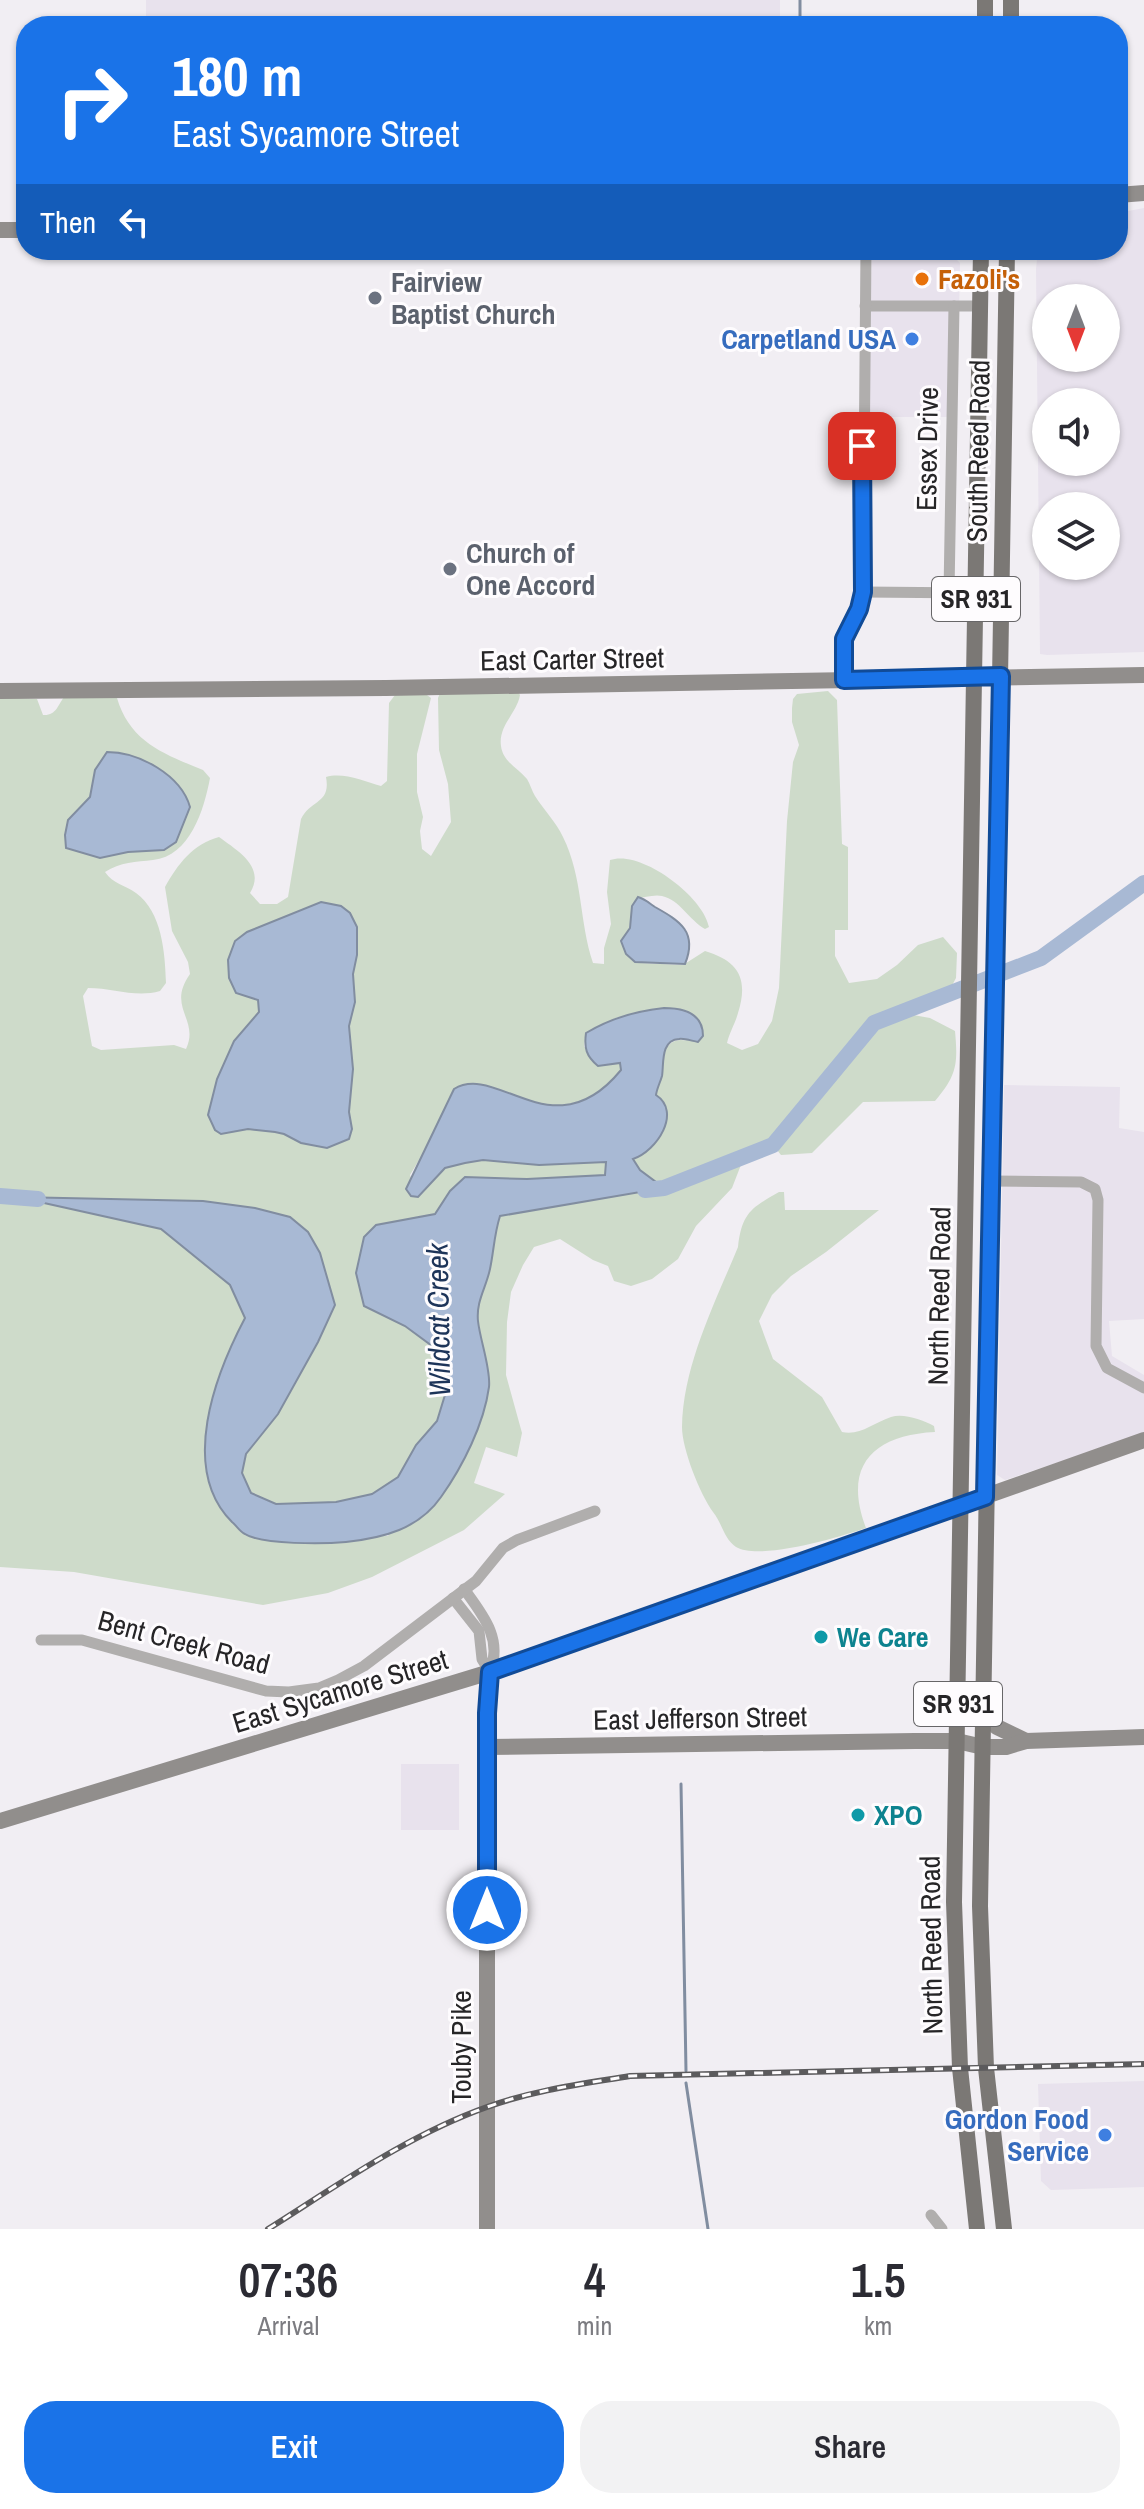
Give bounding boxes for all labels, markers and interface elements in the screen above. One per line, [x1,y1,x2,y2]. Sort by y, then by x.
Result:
text: 180 m [172,38,302,113]
icon: right [40,48,144,152]
text: East Sycamore Street [172,110,459,158]
icon: left [112,200,156,244]
text: Then [40,202,96,242]
place label: Fazoli's [938,260,1020,298]
place label: Fairview Baptist Church [391,263,556,333]
marker: Fazoli's [913,270,931,288]
north arrow [1032,284,1120,372]
map controls [1032,284,1120,580]
marker: Fairview Baptist Church [366,289,384,307]
place label: Carpetland USA [721,320,896,358]
marker: Carpetland USA [903,330,921,348]
street label: South Reed Road [957,359,999,543]
street label: Essex Drive [907,387,947,511]
button: sound [1032,388,1120,476]
pin [828,412,896,480]
icon: arrive [840,424,884,468]
button: layers [1032,492,1120,580]
place label: Church of One Accord [466,534,595,604]
marker: Church of One Accord [441,560,459,578]
road number: SR 931 [932,577,1020,621]
street label: East Carter Street [480,638,664,680]
street label: North Reed Road [918,1206,960,1386]
water label: Wildcat Creek [417,1241,459,1397]
street label: Bent Creek Road [94,1601,274,1683]
place label: We Care [837,1618,928,1656]
marker: We Care [812,1628,830,1646]
street label: East Sycamore Street [228,1640,452,1742]
road number: SR 931 [914,1682,1002,1726]
street label: East Jefferson Street [593,1697,807,1739]
place label: XPO [874,1796,923,1834]
marker: XPO [849,1806,867,1824]
street label: North Reed Road [910,1855,952,2035]
position arrow [445,1868,529,1952]
street label: Touby Pike [442,1990,480,2104]
place label: Gordon Food Service [945,2100,1089,2170]
marker: Gordon Food Service [1096,2126,1114,2144]
text: 07:36 [238,2247,338,2312]
text: 4 [584,2247,606,2312]
text: 1.5 [851,2247,906,2312]
text: Arrival [258,2308,319,2343]
text: min [577,2308,612,2343]
text: km [864,2308,892,2343]
button: Exit [24,2401,564,2493]
button: Share [580,2401,1120,2493]

